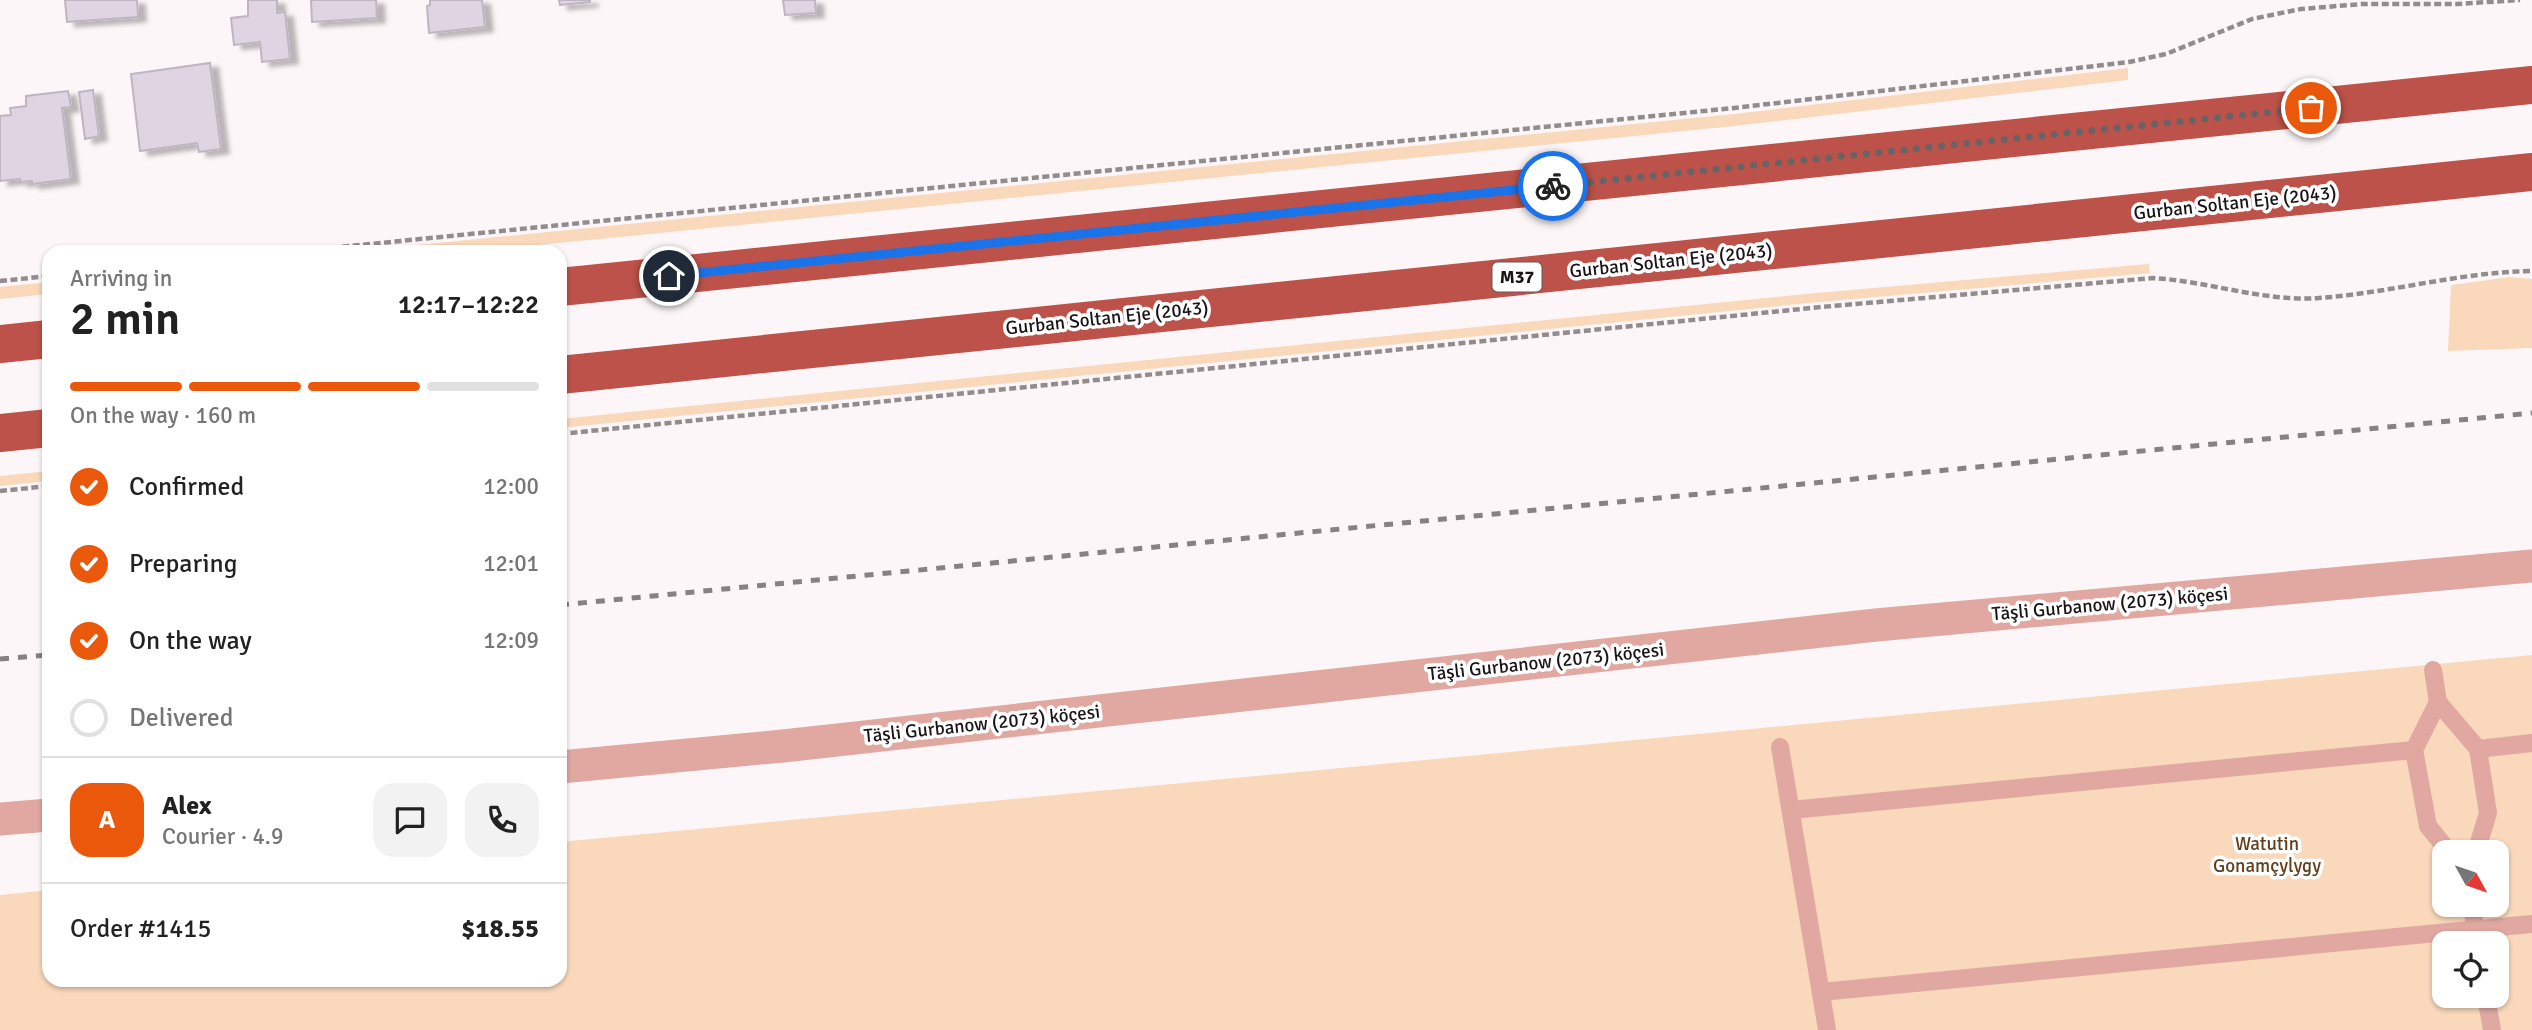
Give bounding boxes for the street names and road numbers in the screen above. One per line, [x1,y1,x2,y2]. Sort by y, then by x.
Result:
street label: Gurban Soltan Eje (2043) [2132,180,2338,226]
street label: Gurban Soltan Eje (2043) [1568,238,1774,284]
road number: M37 [1492,262,1542,292]
street label: Gurban Soltan Eje (2043) [1004,295,1210,341]
street label: Täşli Gurbanow (2073) köçesi [1991,582,2229,626]
street label: Täşli Gurbanow (2073) köçesi [1427,638,1665,686]
street label: Täşli Gurbanow (2073) köçesi [863,700,1101,748]

